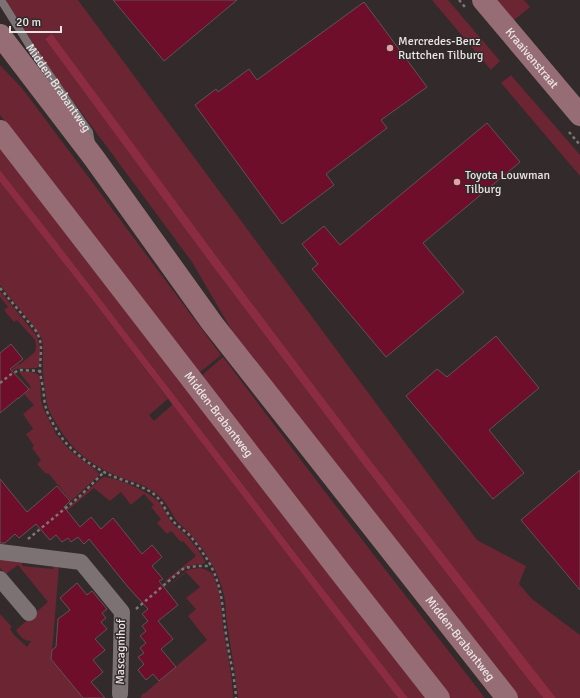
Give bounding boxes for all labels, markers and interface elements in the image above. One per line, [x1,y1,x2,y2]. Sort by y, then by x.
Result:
scale bar [10,8,61,34]
text: 20 m [16,15,41,30]
street label: Kraaivenstraat [502,25,562,92]
place label: Mercredes-Benz Ruttchen Tilburg [398,34,483,63]
street label: Midden-Brabantweg [23,41,94,135]
marker: Mercredes-Benz Ruttchen Tilburg [385,43,395,53]
place label: Toyota Louwman Tilburg [465,168,550,197]
marker: Toyota Louwman Tilburg [452,177,462,187]
street label: Midden-Brabantweg [181,369,256,460]
street label: Midden-Brabantweg [422,593,498,684]
street label: Mascagnihof [113,618,129,685]

